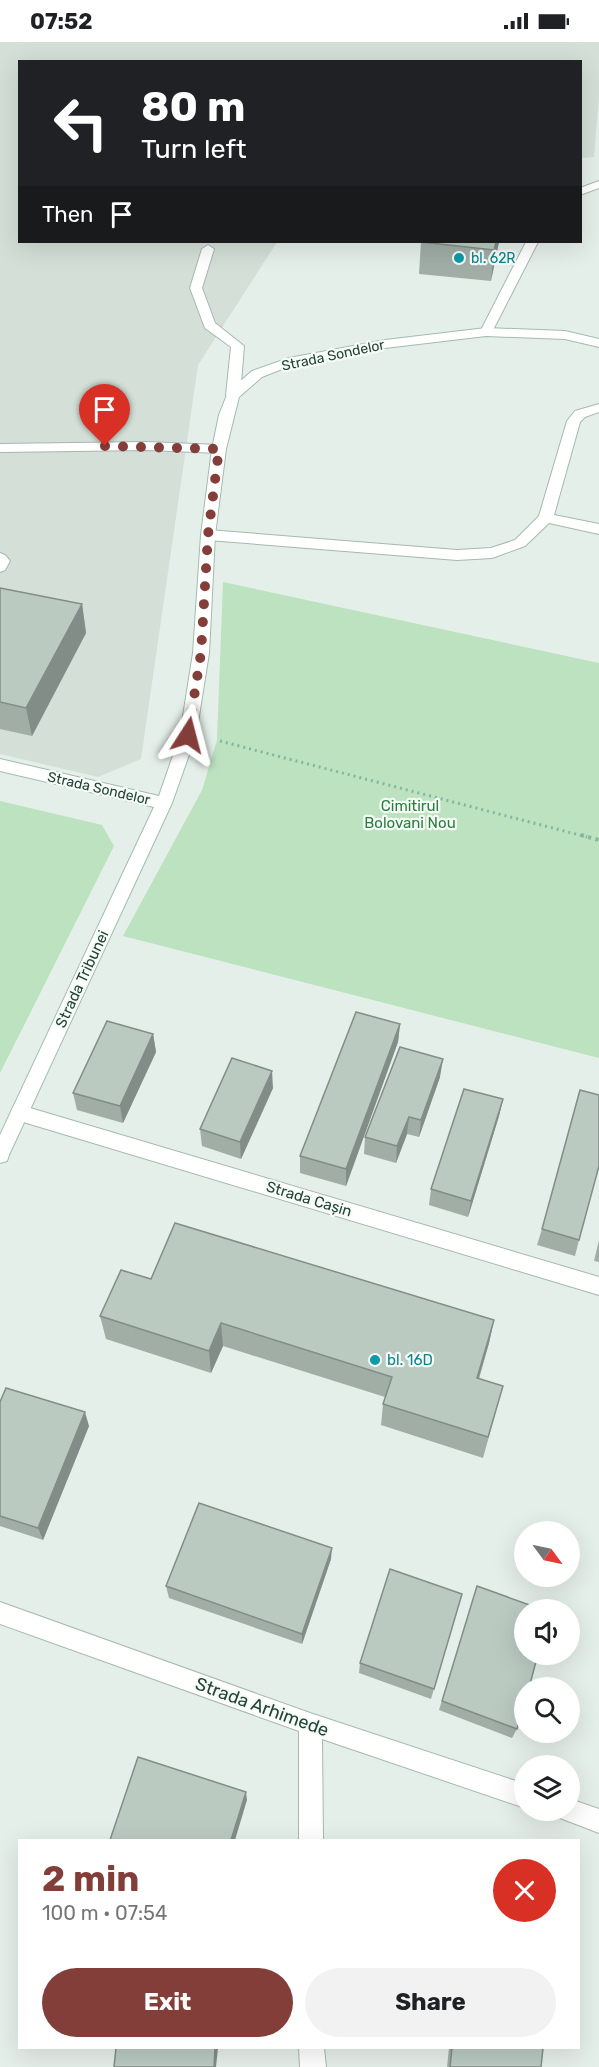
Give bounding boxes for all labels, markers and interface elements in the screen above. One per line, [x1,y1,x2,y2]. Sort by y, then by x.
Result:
text: 07:52 [30,8,93,35]
text: 80 m [141,82,245,132]
icon: left [42,84,120,162]
text: Turn left [141,133,246,165]
icon: arrive [105,198,138,231]
text: Then [42,201,93,228]
place label: bl. 62R [471,250,516,267]
marker: bl. 62R [452,251,466,265]
street label: Strada Sondelor [280,336,387,375]
pin [79,384,130,446]
icon: arrive [88,393,121,426]
position arrow [156,703,220,767]
street label: Strada Sondelor [46,768,152,809]
park label: Cimitirul Bolovani Nou [364,797,456,832]
street label: Strada Tribunei [52,927,112,1031]
street label: Strada Cașin [264,1177,354,1221]
place label: bl. 16D [387,1351,433,1369]
marker: bl. 16D [368,1353,382,1367]
north arrow [514,1521,580,1587]
map controls [514,1521,580,1821]
button: sound [514,1599,580,1665]
street label: Strada Arhimede [192,1673,332,1741]
button: search [514,1677,580,1743]
button: layers [514,1755,580,1821]
text: 2 min [42,1857,140,1900]
button: close [493,1859,556,1922]
text: 100 m · 07:54 [42,1901,167,1925]
button: Exit [42,1968,293,2037]
button: Share [305,1968,556,2037]

